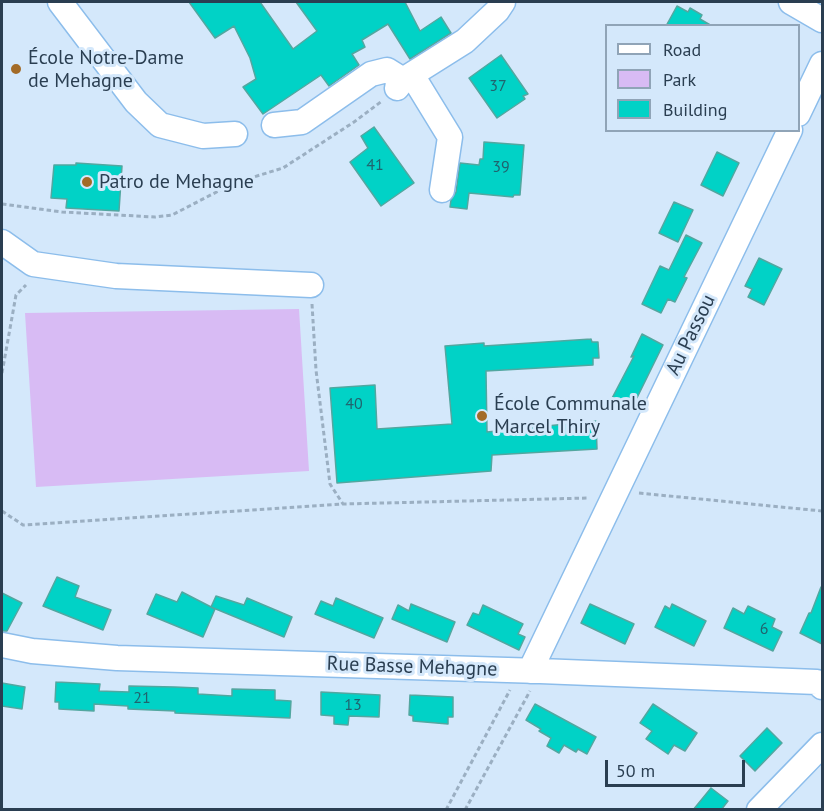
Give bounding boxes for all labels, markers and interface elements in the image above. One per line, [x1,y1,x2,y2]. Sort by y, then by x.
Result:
legend [605,24,800,132]
text: Road [663,38,701,61]
place label: École Notre-Dame de Mehagne [28,46,184,93]
marker: École Notre-Dame de Mehagne [9,62,23,76]
text: Park [663,68,696,91]
house number: 37 [489,76,507,96]
text: Building [663,98,727,121]
house number: 41 [366,155,384,175]
house number: 39 [492,157,510,177]
place label: Patro de Mehagne [99,170,254,194]
marker: Patro de Mehagne [80,175,94,189]
street label: Au Passou [661,291,721,379]
place label: École Communale Marcel Thiry [494,392,647,439]
house number: 40 [345,394,363,414]
marker: École Communale Marcel Thiry [475,409,489,423]
house number: 6 [760,619,768,639]
street label: Rue Basse Mehagne [326,652,498,682]
house number: 21 [133,688,151,708]
house number: 13 [344,695,362,715]
scale bar [608,748,748,786]
text: 50 m [616,759,655,782]

